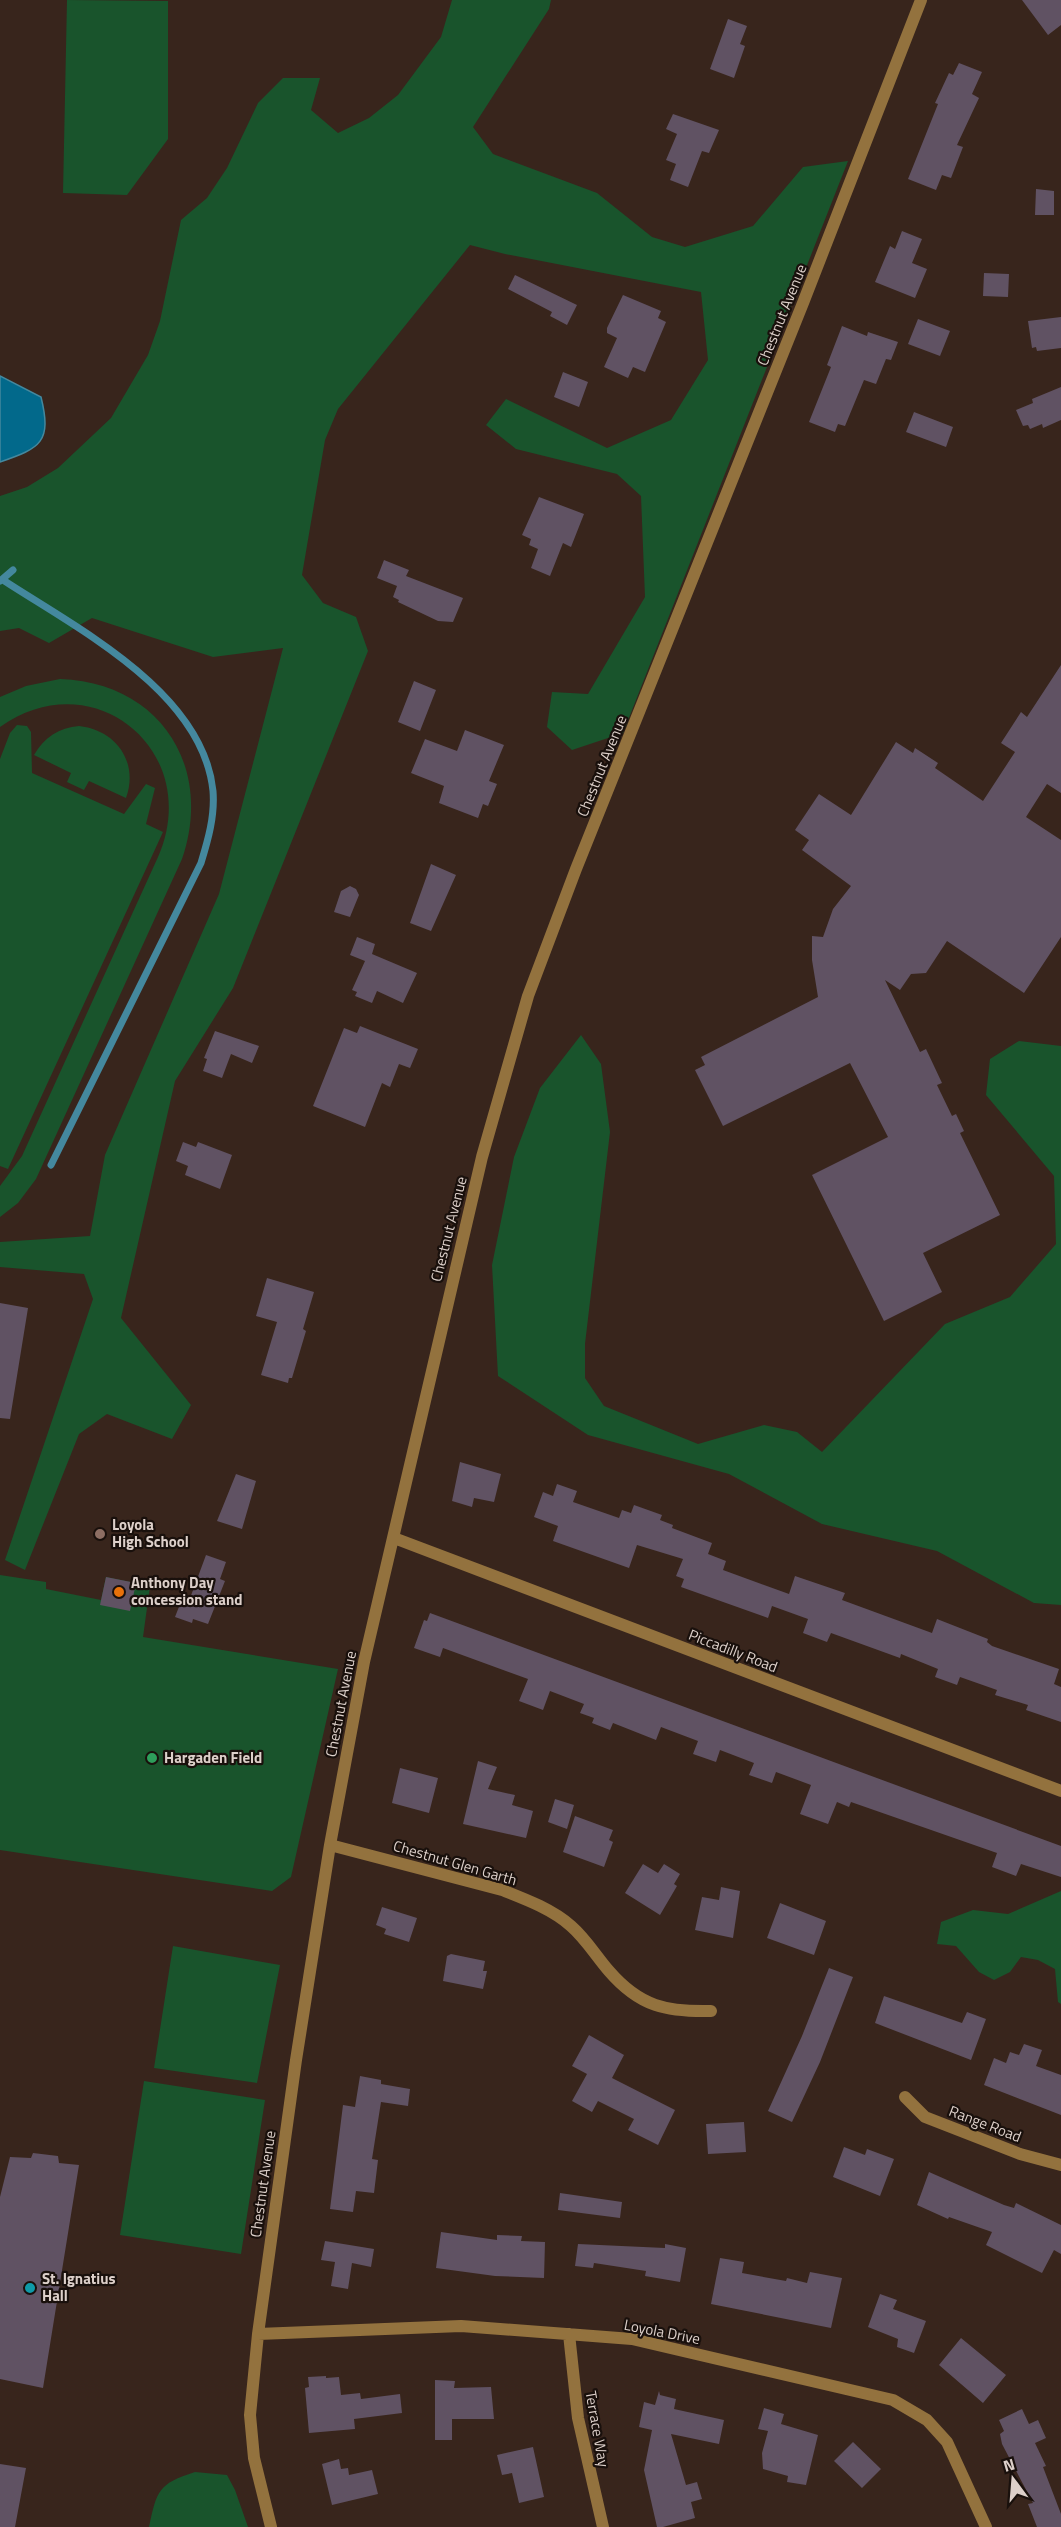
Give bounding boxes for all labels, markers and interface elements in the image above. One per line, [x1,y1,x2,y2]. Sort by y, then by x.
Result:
street label: Chestnut Avenue [751,261,812,369]
street label: Chestnut Avenue [571,712,632,820]
street label: Chestnut Avenue [424,1174,473,1284]
place label: Loyola High School [112,1513,189,1553]
marker: Loyola High School [93,1527,107,1541]
place label: Anthony Day concession stand [131,1571,243,1611]
marker: Anthony Day concession stand [112,1585,126,1599]
street label: Piccadilly Road [685,1623,781,1678]
street label: Chestnut Avenue [319,1649,362,1759]
place label: Hargaden Field [164,1746,262,1769]
marker: Hargaden Field [145,1751,159,1765]
street label: Chestnut Glen Garth [391,1834,520,1891]
street label: Range Road [946,2099,1025,2148]
street label: Chestnut Avenue [244,2129,281,2239]
place label: St. Ignatius Hall [42,2267,116,2307]
marker: St. Ignatius Hall [23,2281,37,2295]
street label: Loyola Drive [622,2313,702,2350]
street label: Terrace Way [579,2389,616,2469]
north arrow [983,2449,1043,2509]
text: N [1000,2452,1018,2478]

